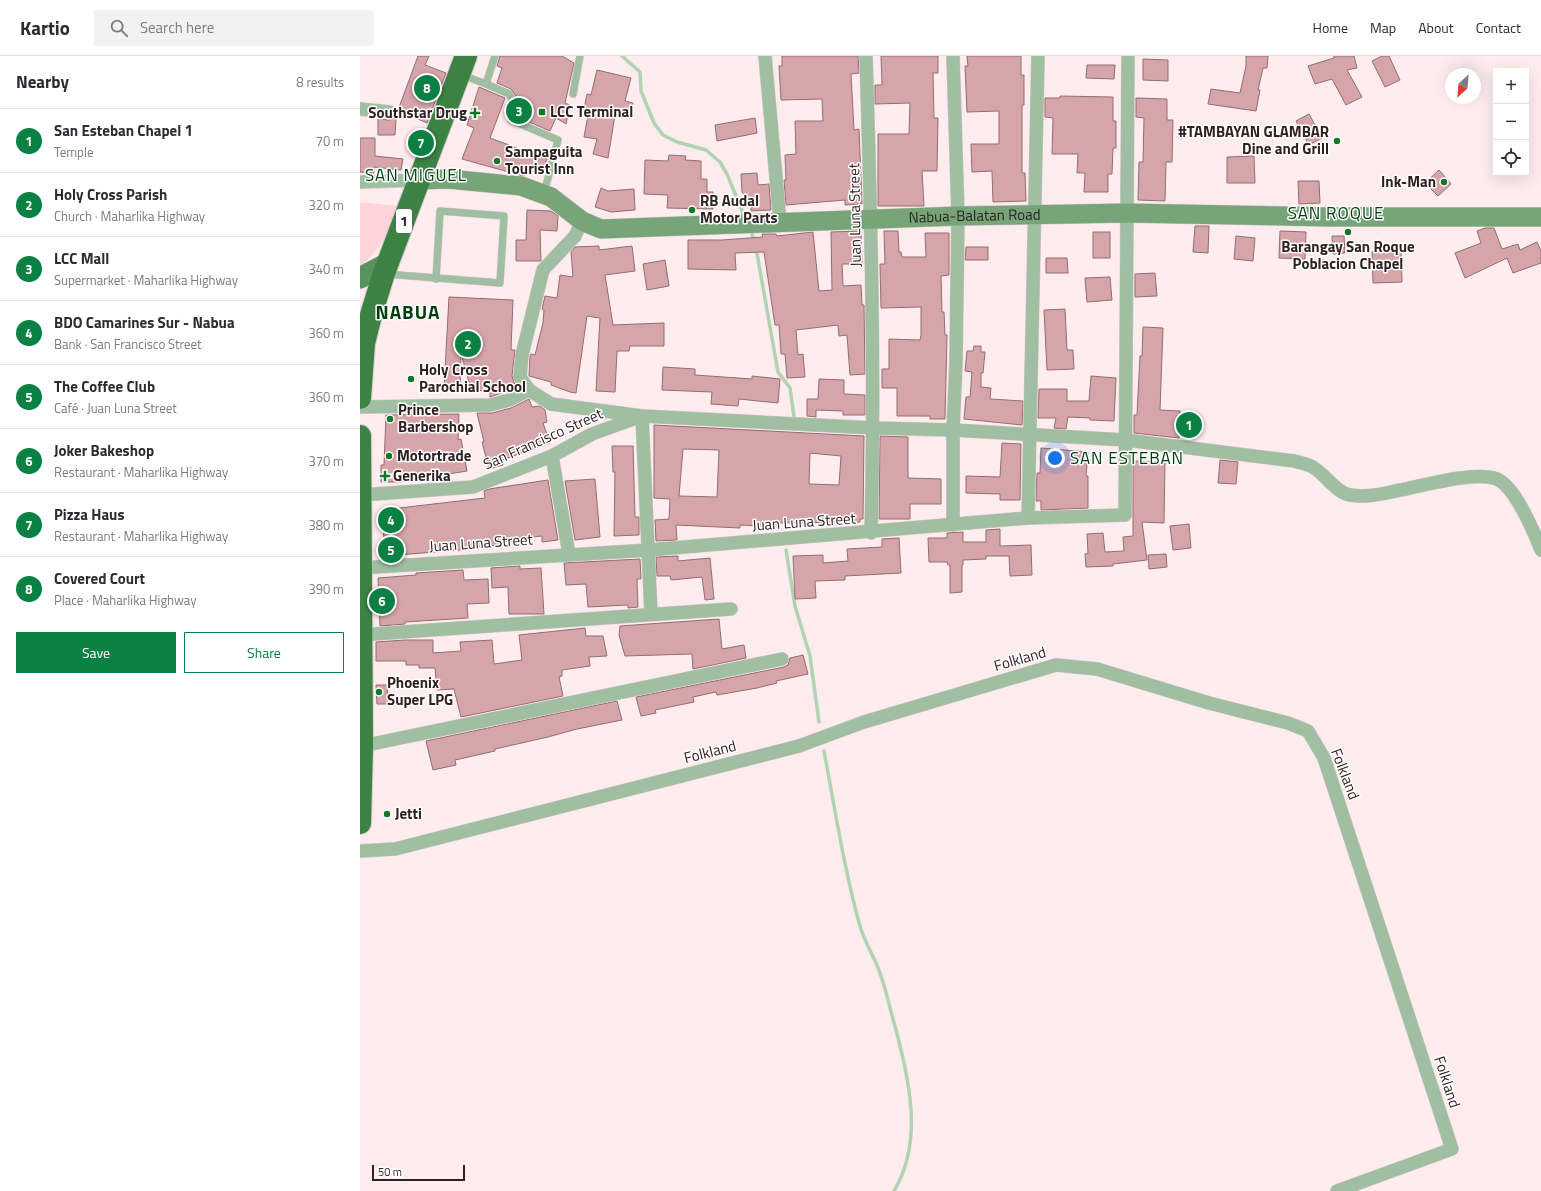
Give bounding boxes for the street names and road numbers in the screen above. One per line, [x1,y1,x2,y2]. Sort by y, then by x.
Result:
street label: Juan Luna Street [842,162,867,267]
street label: Nabua-Balatan Road [908,203,1041,229]
road number: 1 [396,209,412,233]
street label: San Francisco Street [479,402,607,475]
street label: Juan Luna Street [751,506,857,537]
street label: Juan Luna Street [428,527,534,558]
street label: Folkland [991,640,1049,677]
street label: Folkland [681,734,738,769]
street label: Folkland [1325,745,1366,803]
street label: Folkland [1428,1053,1467,1111]

